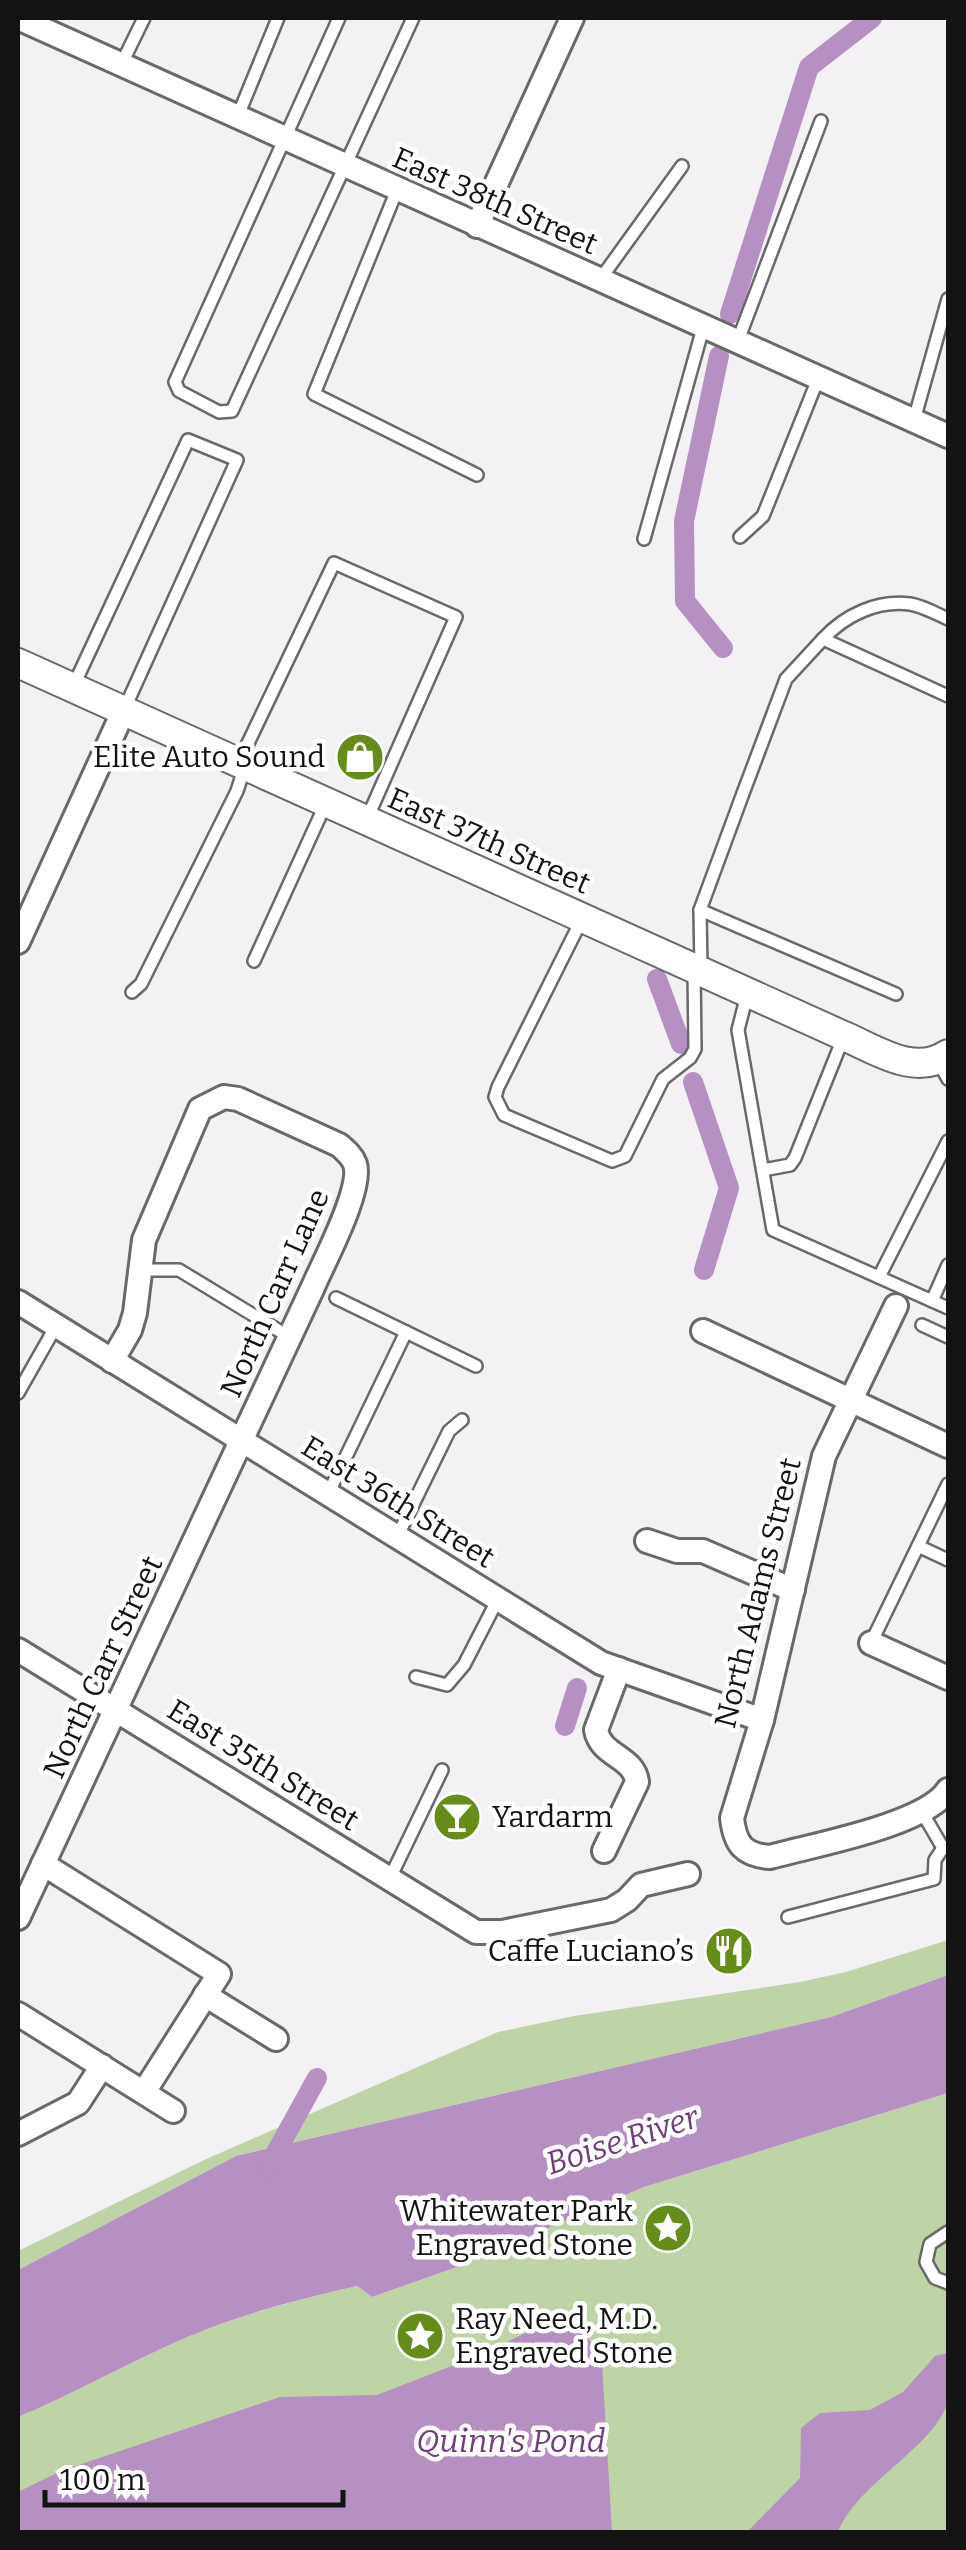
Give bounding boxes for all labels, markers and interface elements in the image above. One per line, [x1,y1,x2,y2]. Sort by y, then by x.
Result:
street label: East 38th Street [387,140,603,262]
shop icon: Elite Auto Sound [334,731,386,783]
place label: Elite Auto Sound [93,739,325,775]
street label: East 37th Street [382,780,596,902]
street label: North Carr Lane [213,1183,337,1403]
street label: East 36th Street [295,1428,501,1576]
street label: North Adams Street [707,1454,809,1732]
street label: North Carr Street [36,1550,170,1784]
street label: East 35th Street [161,1692,365,1838]
bar icon: Yardarm [431,1791,483,1843]
place label: Yardarm [492,1799,613,1835]
restaurant icon: Caffe Luciano’s [703,1925,755,1977]
place label: Caffe Luciano’s [488,1933,694,1969]
water label: Boise River [541,2097,705,2182]
place label: Whitewater Park Engraved Stone [400,2193,633,2263]
place icon: Whitewater Park Engraved Stone [642,2202,694,2254]
place label: Ray Need, M.D. Engraved Stone [455,2301,673,2371]
place icon: Ray Need, M.D. Engraved Stone [394,2310,446,2362]
water label: Quinn's Pond [416,2422,606,2460]
scale bar [45,2445,342,2507]
text: 100 m [60,2462,146,2498]

